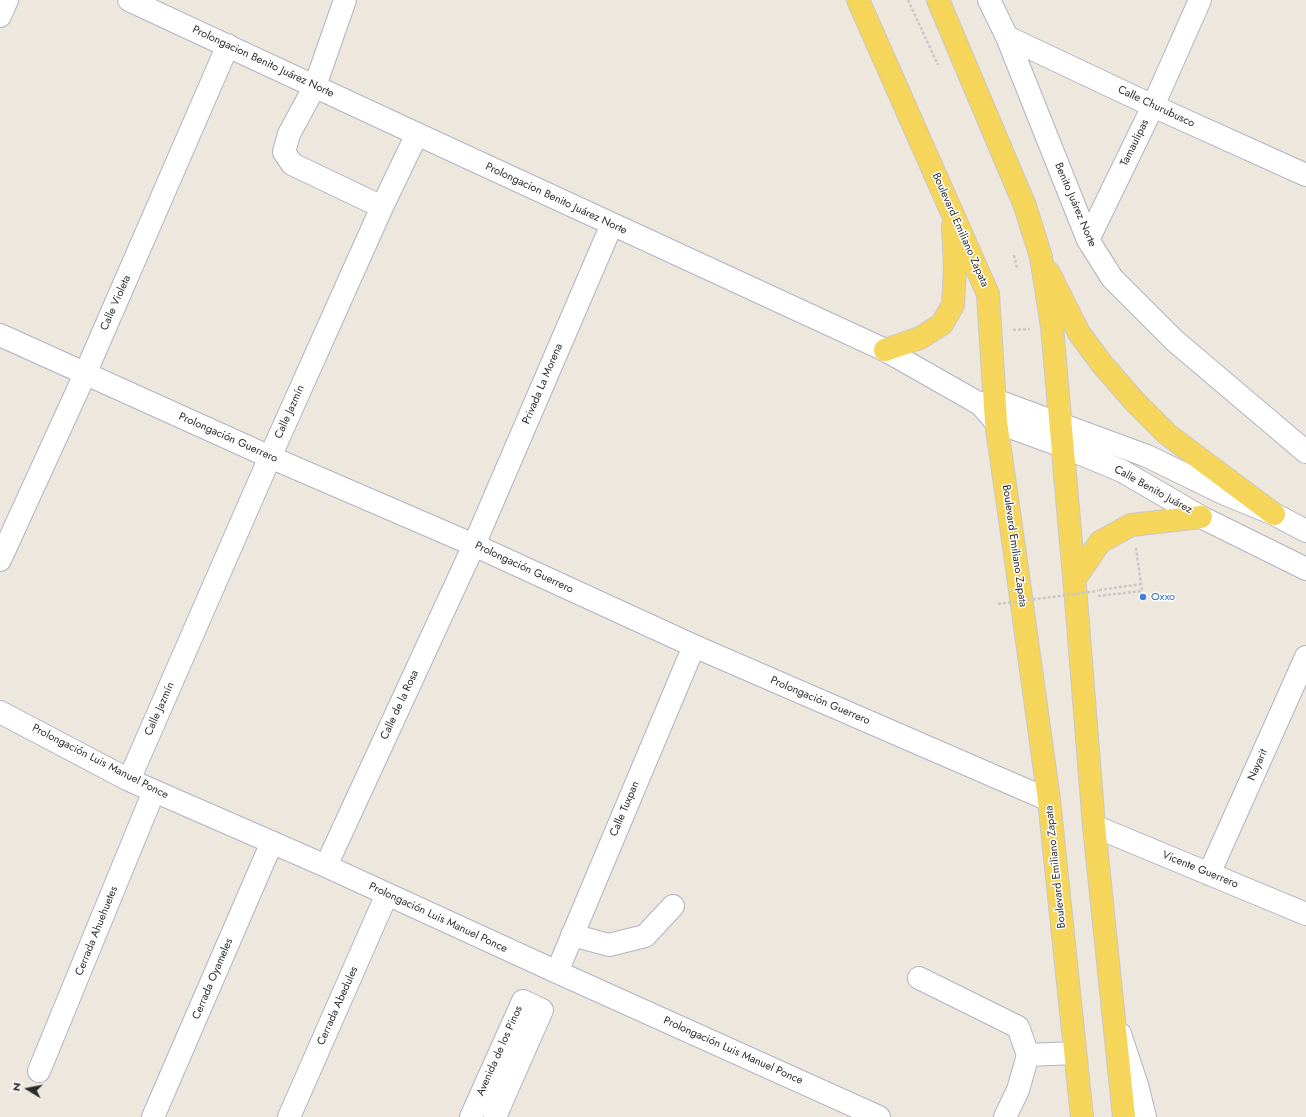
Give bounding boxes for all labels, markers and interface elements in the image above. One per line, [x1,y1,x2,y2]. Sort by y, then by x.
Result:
street label: Prolongacion Benito Juárez Norte [190,23,336,101]
street label: Calle Churubusco [1115,83,1197,131]
street label: Tamaulipas [1118,117,1152,169]
street label: Prolongacion Benito Juárez Norte [483,160,629,238]
street label: Benito Juárez Norte [1051,161,1099,249]
street label: Boulevard Emiliano Zapata [929,171,991,289]
street label: Calle Violeta [98,273,134,333]
street label: Privada La Morena [520,342,566,426]
street label: Calle Jazmín [272,383,308,441]
street label: Prolongación Guerrero [176,410,280,466]
street label: Calle Benito Juárez [1112,463,1194,517]
street label: Boulevard Emiliano Zapata [999,484,1029,608]
street label: Prolongación Guerrero [473,539,575,597]
place label: Oxxo [1151,590,1175,604]
marker: Oxxo [1138,592,1148,602]
street label: Calle de la Rosa [378,668,422,742]
street label: Prolongación Guerrero [768,674,872,728]
street label: Calle Jazmín [142,680,178,738]
street label: Prolongación Luis Manuel Ponce [30,722,170,802]
street label: Nayarit [1245,747,1271,783]
street label: Calle Tuxpan [607,779,643,839]
street label: Boulevard Emiliano Zapata [1043,805,1069,929]
street label: Vicente Guerrero [1160,849,1240,891]
street label: Prolongación Luis Manuel Ponce [367,880,509,956]
street label: Cerrada Ahuehuetes [73,884,121,978]
street label: Cerrada Oyameles [190,936,236,1022]
street label: Cerrada Abedules [315,965,361,1047]
street label: Avenida de los Pinos [474,1004,526,1098]
street label: Prolongación Luis Manuel Ponce [661,1014,805,1088]
north arrow [8,1069,48,1109]
text: N [8,1081,25,1093]

